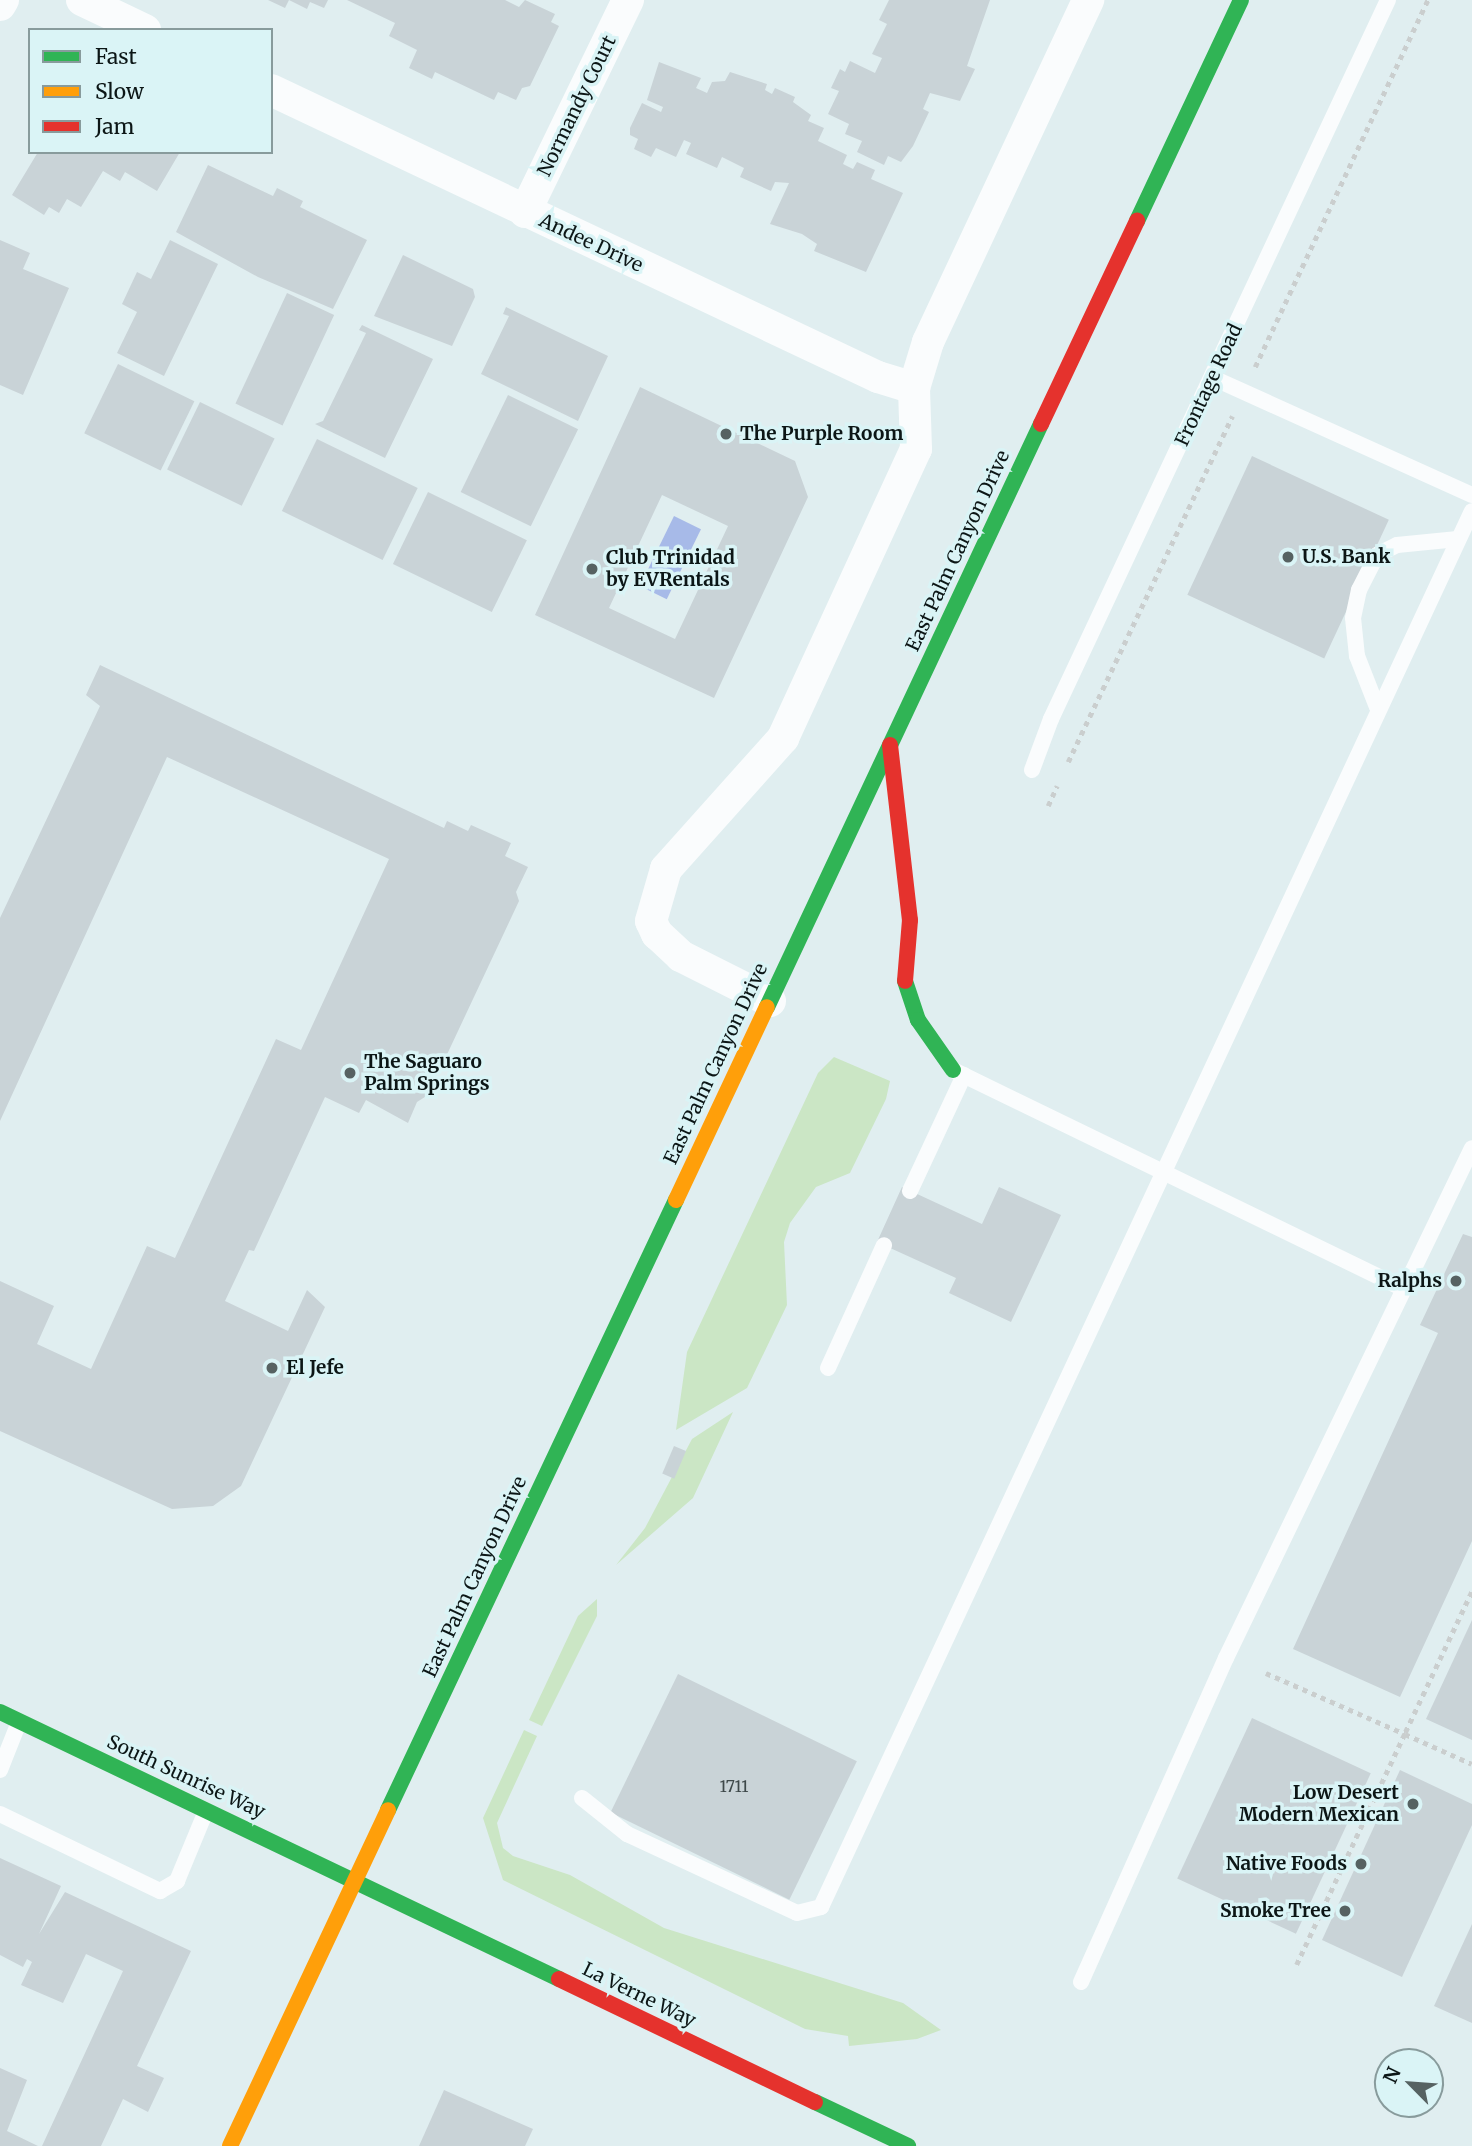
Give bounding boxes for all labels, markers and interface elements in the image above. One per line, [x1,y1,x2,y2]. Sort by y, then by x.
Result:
legend [28,28,273,154]
street label: Normandy Court [533,32,621,180]
text: Fast [95,43,137,70]
text: Slow [95,78,144,105]
text: Jam [95,113,134,140]
street label: Andee Drive [536,209,646,277]
street label: Frontage Road [1171,320,1247,450]
place label: The Purple Room [740,423,903,445]
marker: The Purple Room [718,426,734,442]
street label: East Palm Canyon Drive [901,447,1015,655]
place label: U.S. Bank [1302,546,1391,568]
place label: Club Trinidad by EVRentals [606,547,735,591]
marker: U.S. Bank [1280,549,1296,565]
marker: Club Trinidad by EVRentals [584,561,600,577]
street label: East Palm Canyon Drive [659,960,773,1168]
place label: The Saguaro Palm Springs [364,1051,490,1095]
marker: The Saguaro Palm Springs [342,1065,358,1081]
place label: Ralphs [1377,1270,1442,1292]
marker: Ralphs [1448,1273,1464,1289]
place label: El Jefe [286,1357,344,1379]
marker: El Jefe [264,1360,280,1376]
street label: East Palm Canyon Drive [418,1473,532,1681]
street label: South Sunrise Way [103,1730,269,1824]
house number: 1711 [719,1776,749,1796]
place label: Low Desert Modern Mexican [1239,1782,1399,1826]
marker: Low Desert Modern Mexican [1405,1796,1421,1812]
place label: Native Foods [1226,1853,1347,1875]
marker: Native Foods [1353,1856,1369,1872]
place label: Smoke Tree [1220,1900,1331,1922]
marker: Smoke Tree [1337,1903,1353,1919]
street label: La Verne Way [579,1958,699,2032]
north arrow [1374,2048,1444,2118]
text: N [1378,2063,1406,2087]

